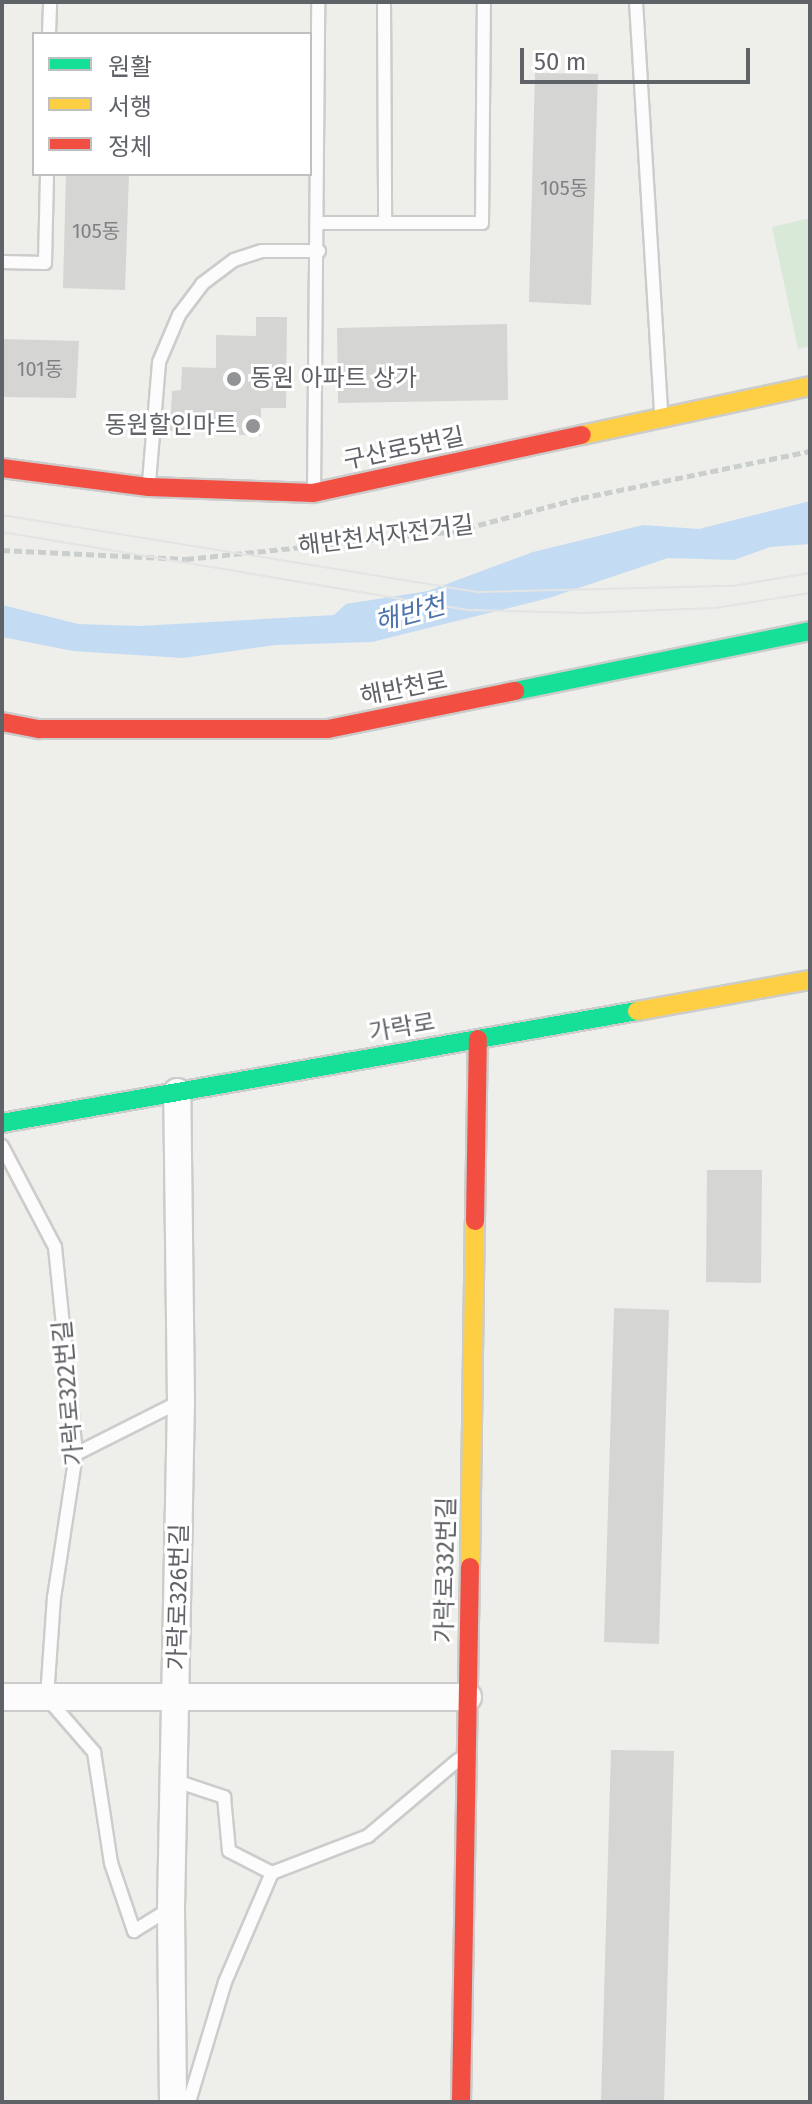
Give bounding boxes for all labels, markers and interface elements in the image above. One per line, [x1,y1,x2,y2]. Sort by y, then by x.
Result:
legend [32,32,312,176]
scale bar [524,32,754,82]
text: 50 m [534,48,586,76]
text: 원활 [108,53,152,81]
text: 서행 [108,93,152,121]
text: 정체 [108,133,152,161]
house number: 105동 [540,176,588,200]
house number: 105동 [72,219,120,243]
house number: 101동 [17,357,63,381]
place label: 동원 아파트 상가 [250,365,417,393]
marker: 동원 아파트 상가 [225,370,243,388]
place label: 동원할인마트 [105,412,237,440]
marker: 동원할인마트 [244,417,262,435]
street label: 구산로5번길 [341,422,467,476]
street label: 해반천서자전거길 [297,511,475,561]
water label: 해반천 [371,590,449,638]
street label: 해반천로 [358,666,450,712]
street label: 가락로 [367,1008,437,1048]
street label: 가락로322번길 [48,1319,90,1467]
street label: 가락로332번길 [430,1497,462,1643]
street label: 가락로326번길 [163,1523,195,1671]

